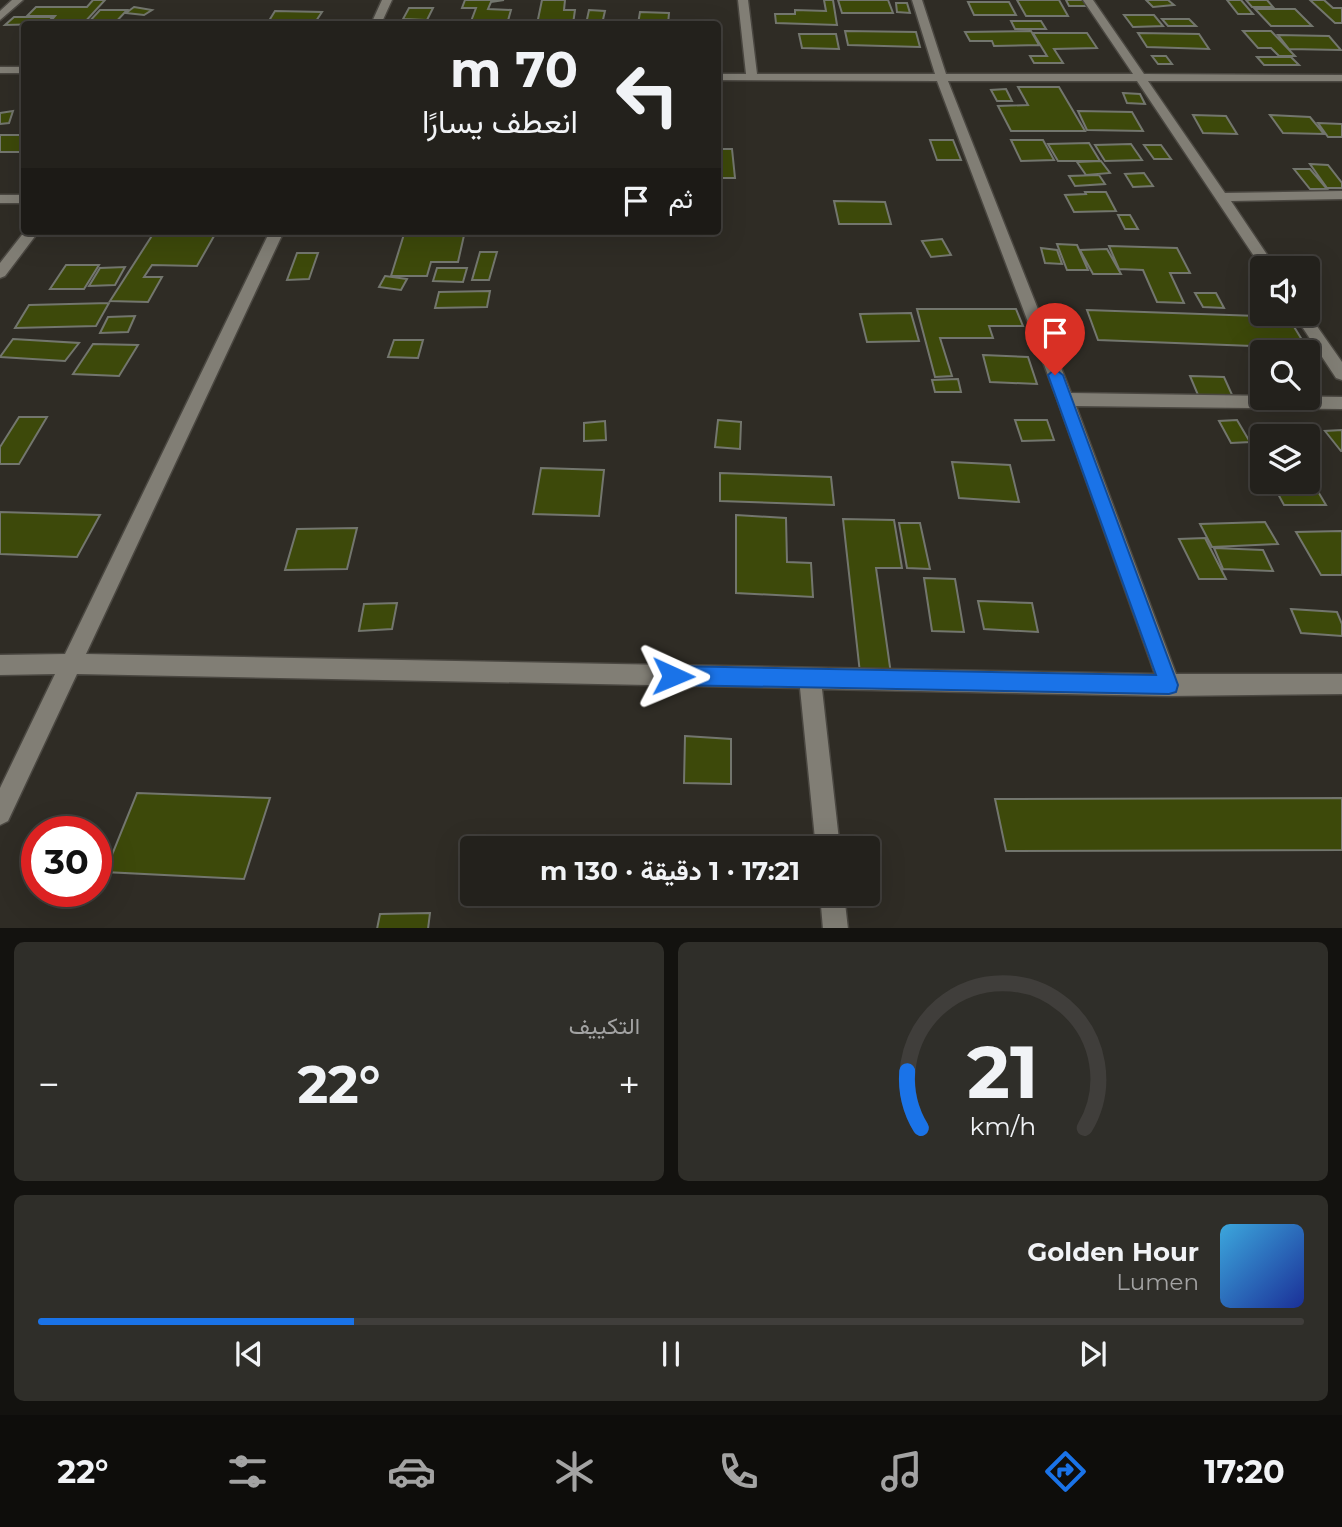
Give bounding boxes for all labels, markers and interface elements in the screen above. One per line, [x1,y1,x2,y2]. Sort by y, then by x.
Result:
text: 70 m [450,40,578,99]
icon: left [602,49,693,140]
text: انعطف يسارًا [422,102,578,141]
icon: arrive [617,182,655,220]
text: ثم [669,183,693,215]
map controls [1250,256,1320,494]
button: sound [1250,256,1320,326]
pin [1025,303,1085,375]
icon: arrive [1036,314,1074,352]
button: search [1250,340,1320,410]
button: layers [1250,424,1320,494]
position arrow [636,639,710,713]
speed limit sign: 30 [21,816,112,907]
text: 17:21 · 1 دقيقة · 130 m [540,855,800,887]
text: التكييف [569,1012,640,1040]
text: 21 [967,1028,1039,1116]
text: 22° [297,1053,381,1116]
text: − [38,1061,60,1108]
text: + [618,1061,640,1108]
text: km/h [970,1110,1036,1140]
text: Golden Hour [1027,1236,1199,1268]
text: Lumen [1116,1268,1199,1296]
icon: previous [230,1335,268,1373]
icon: pause [652,1335,690,1373]
icon: next [1074,1335,1112,1373]
icon: filters [223,1447,272,1496]
icon: car [387,1447,436,1496]
icon: climate [550,1447,599,1496]
icon: phone [714,1447,763,1496]
icon: music [877,1447,926,1496]
icon: directions [1041,1447,1090,1496]
text: 22° [57,1452,109,1491]
text: 17:20 [1204,1452,1285,1491]

